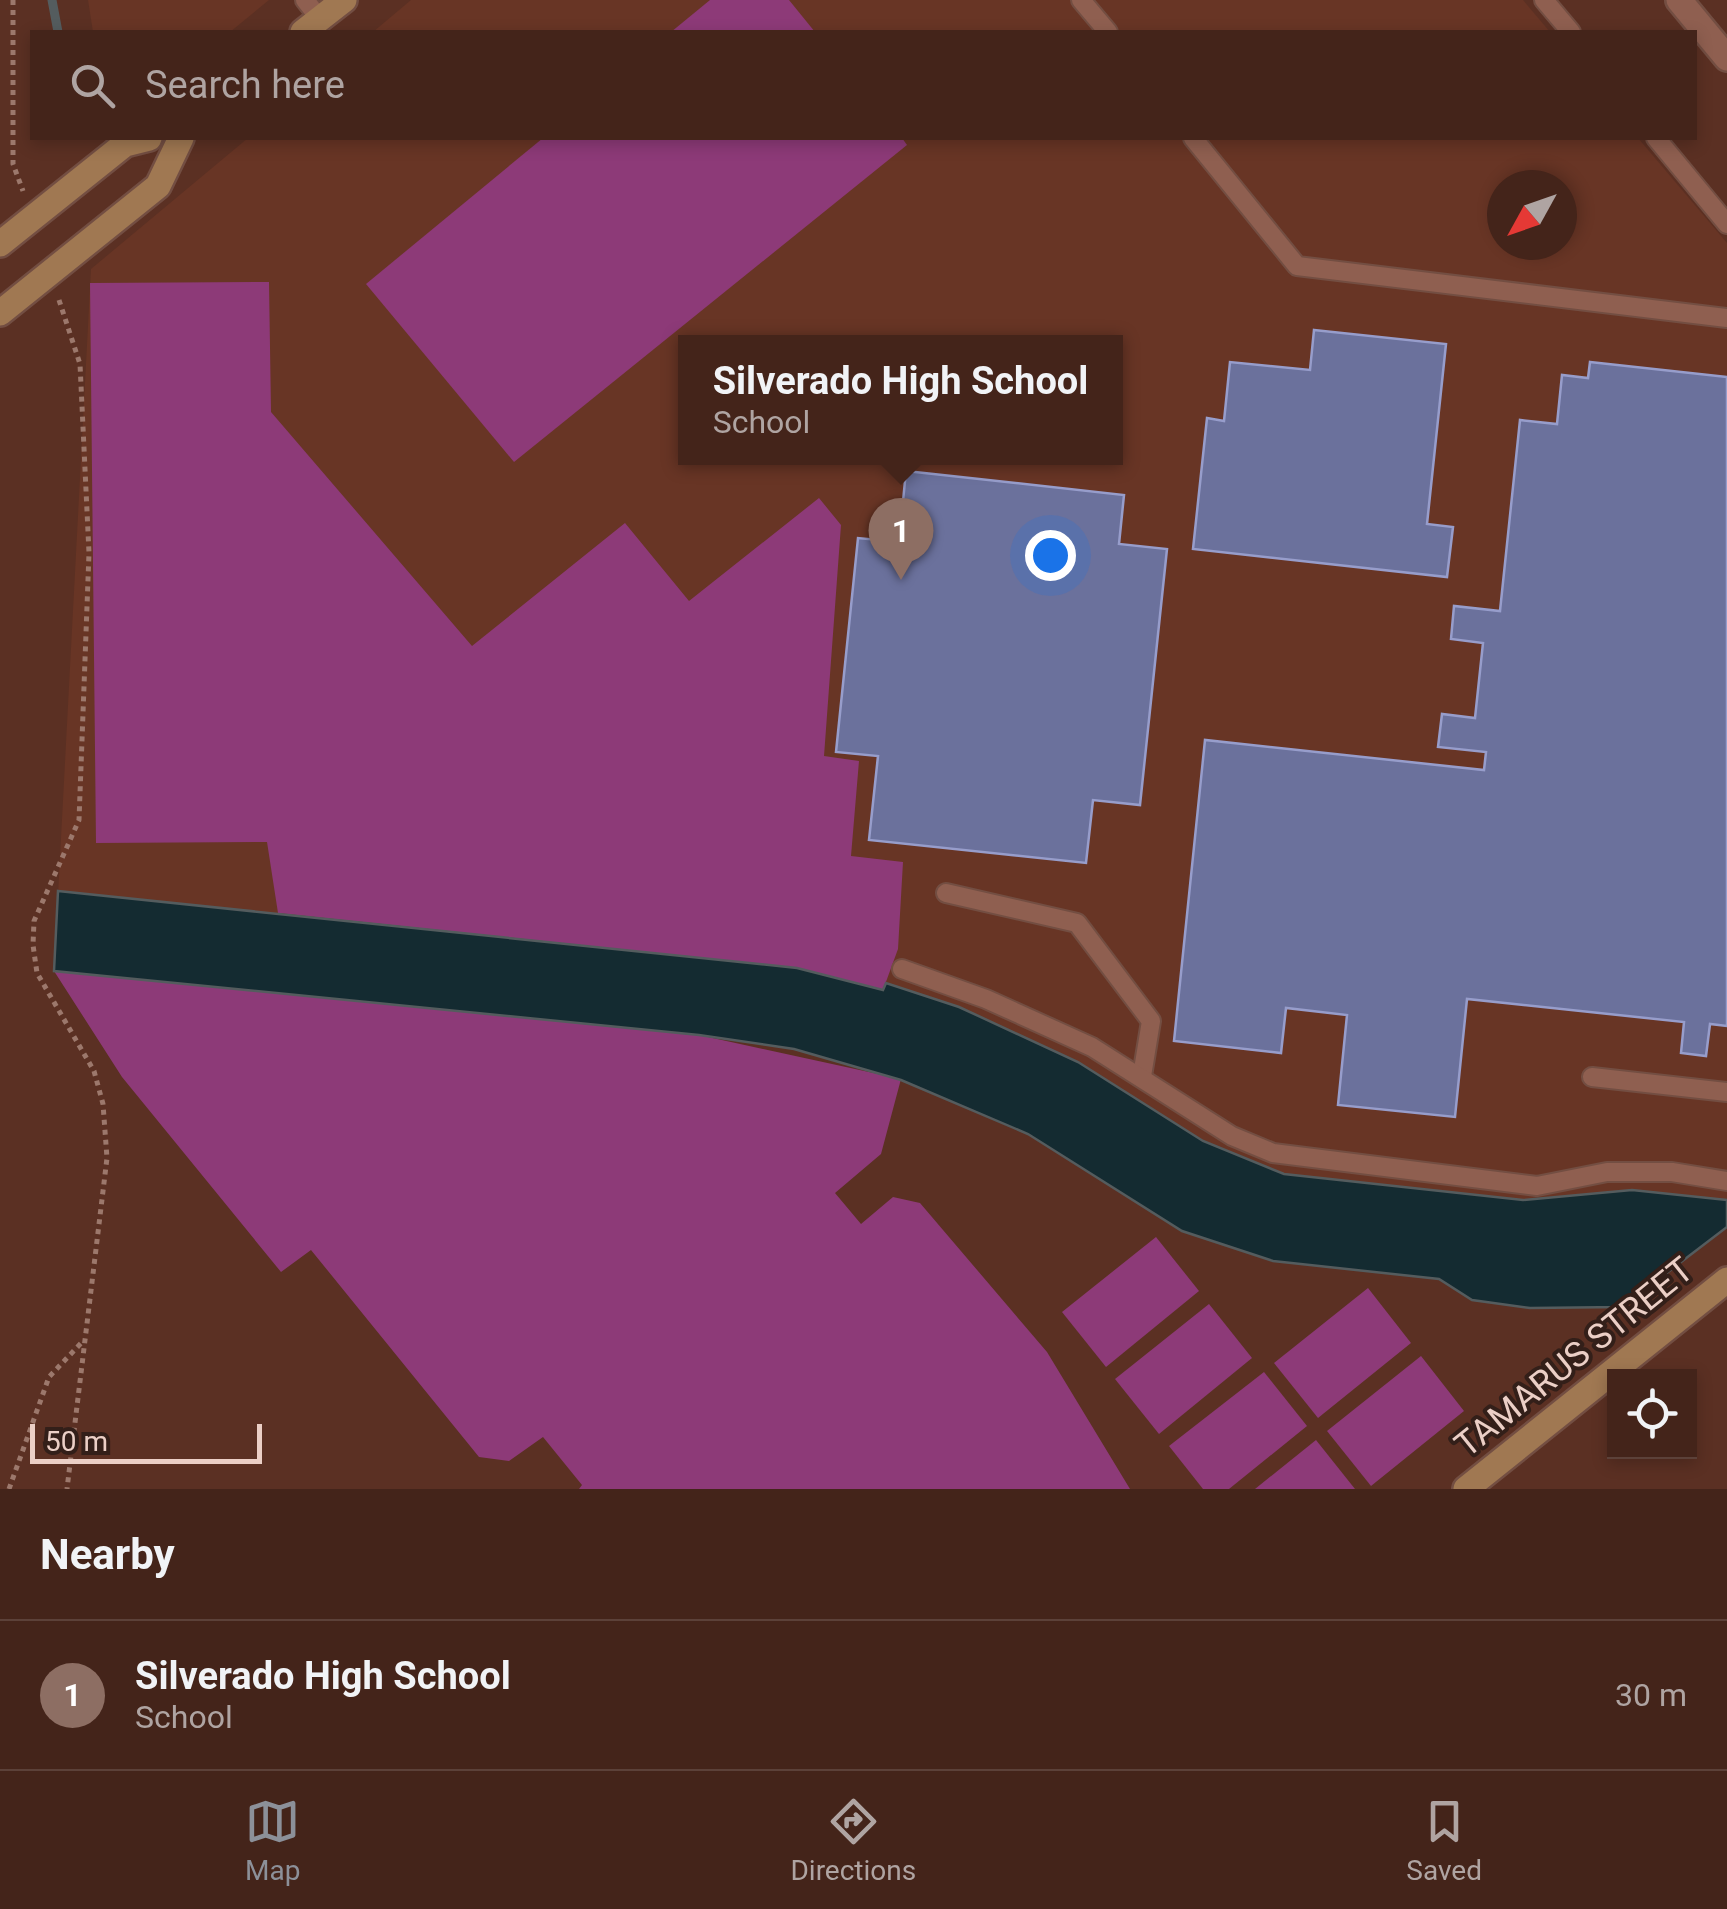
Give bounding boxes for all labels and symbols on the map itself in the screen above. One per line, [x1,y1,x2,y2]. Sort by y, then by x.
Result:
north arrow [1487,170,1577,260]
pin: 1 [868,498,934,580]
your location [1025,530,1076,581]
street label: TAMARUS STREET [1447,1249,1702,1466]
scale bar [30,1419,262,1464]

